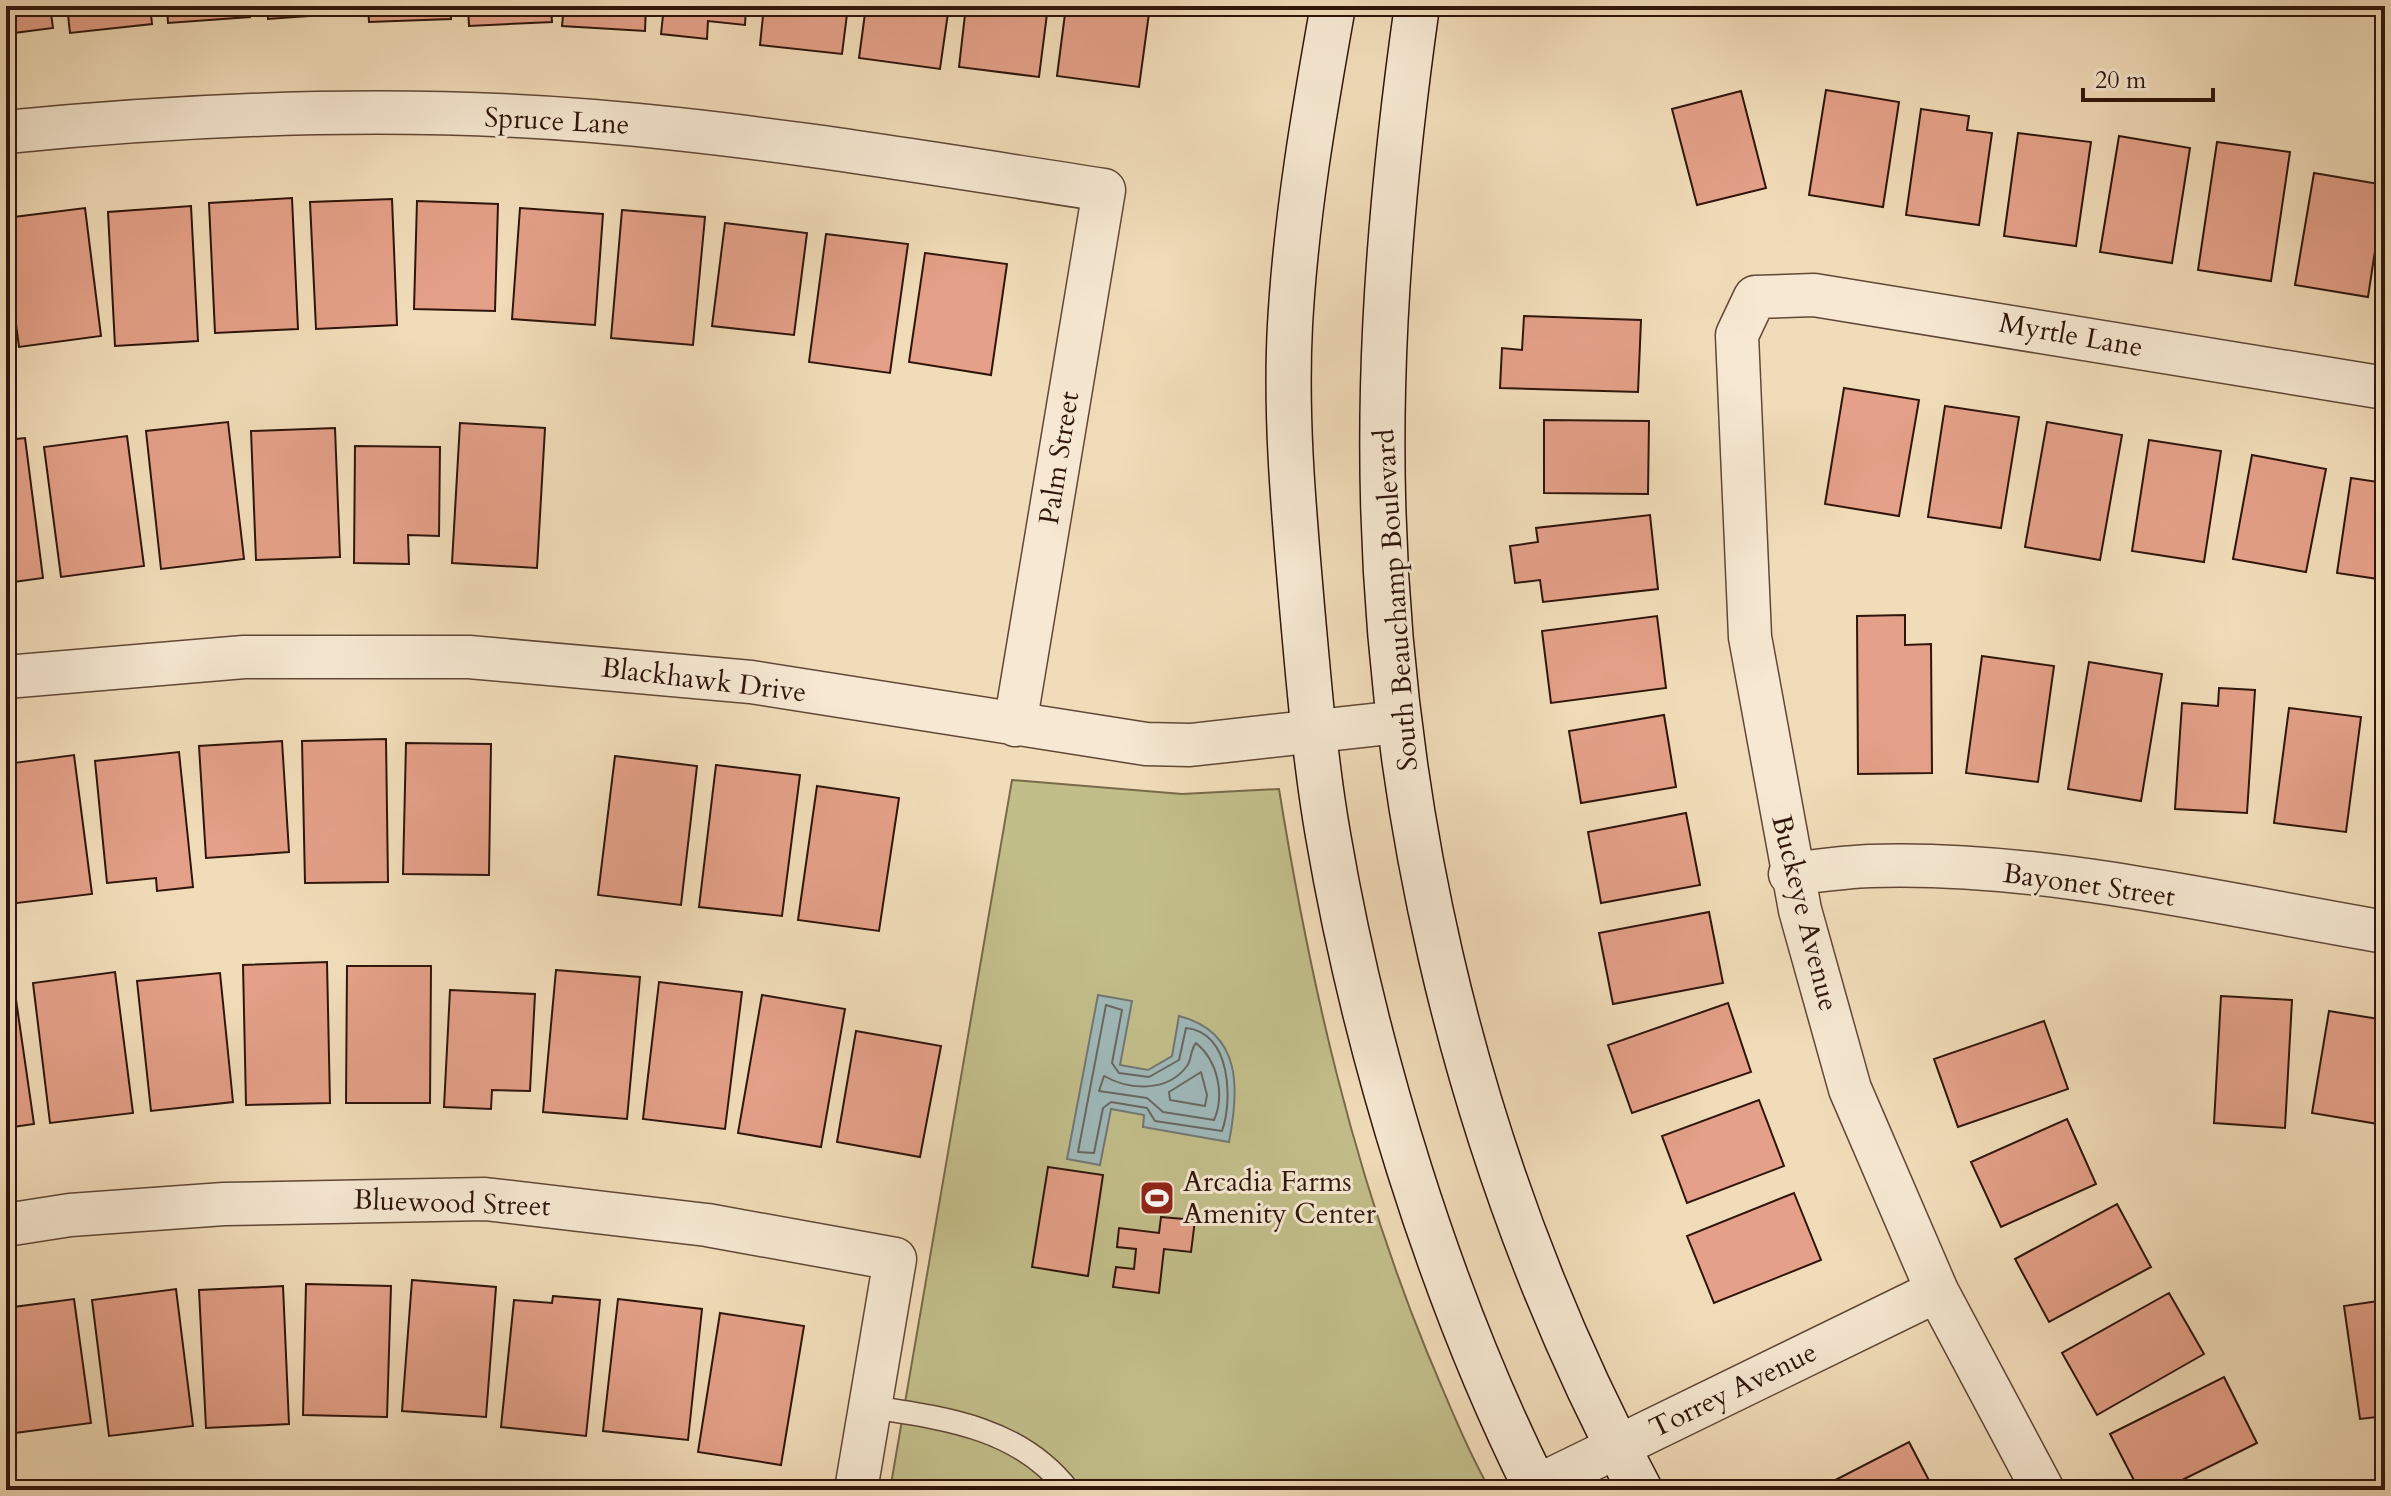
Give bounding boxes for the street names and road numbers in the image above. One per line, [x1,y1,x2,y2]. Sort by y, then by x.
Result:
street label: Spruce Lane [484,98,630,144]
street label: Myrtle Lane [1996,304,2146,366]
street label: Palm Street [1030,389,1088,527]
street label: South Beauchamp Boulevard [1365,428,1427,772]
street label: Blackhawk Drive [599,649,809,711]
street label: Buckeye Avenue [1762,811,1848,1015]
street label: Bayonet Street [2000,854,2178,916]
street label: Bluewood Street [353,1181,551,1225]
street label: Torrey Avenue [1643,1333,1823,1447]

